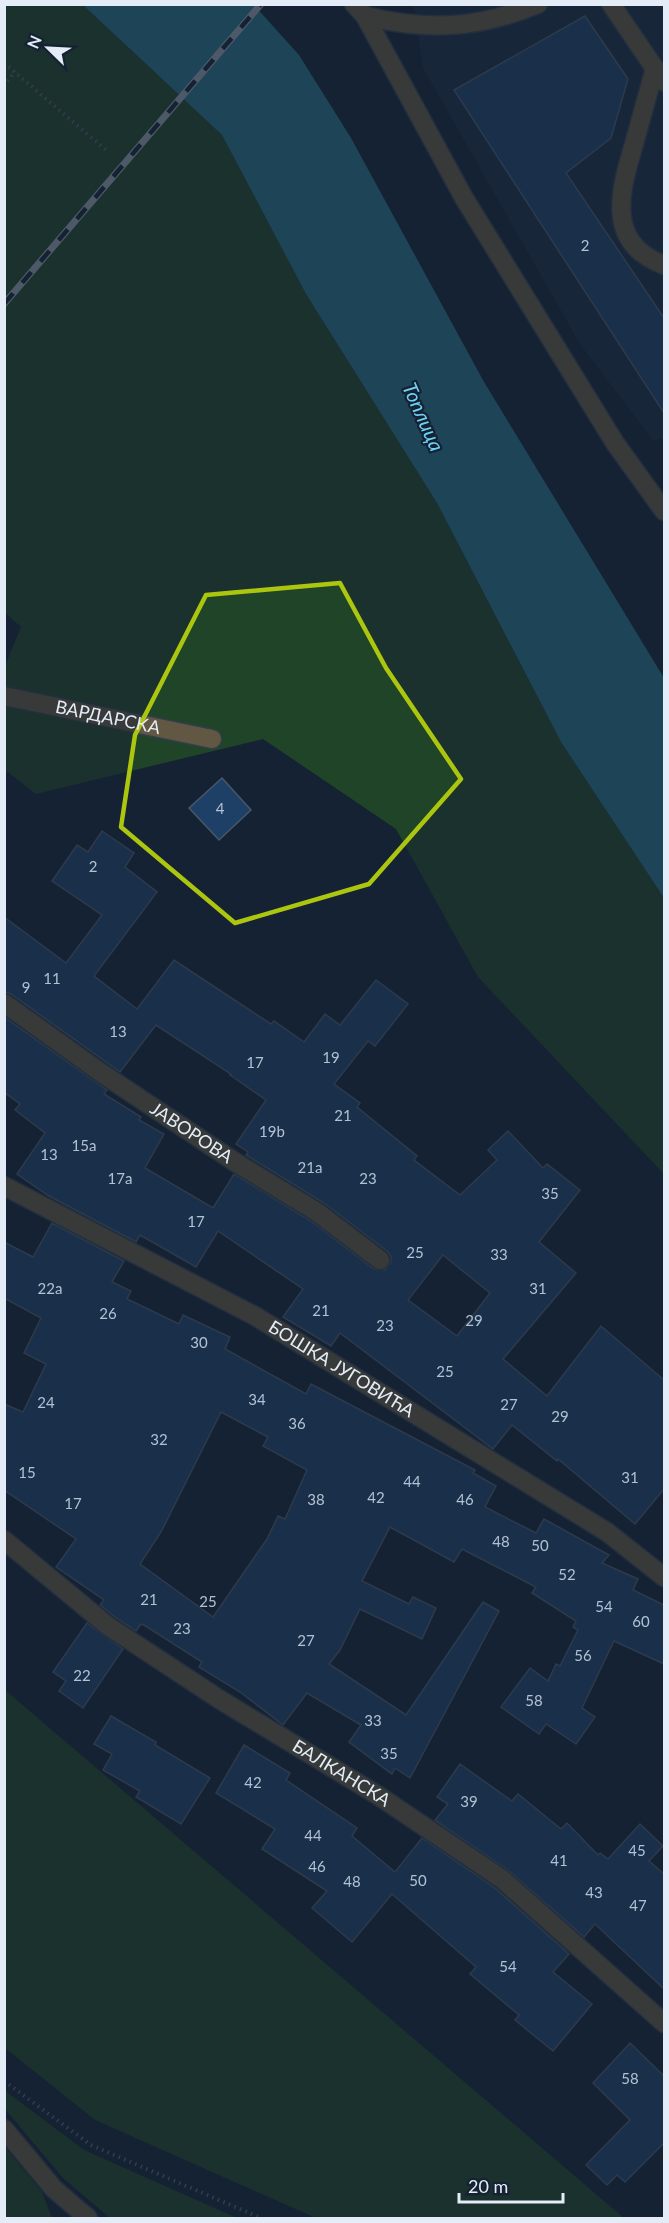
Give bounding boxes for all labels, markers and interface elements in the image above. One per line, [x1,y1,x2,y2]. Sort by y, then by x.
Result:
north arrow [18,18,78,78]
text: N [23,32,45,51]
house number: 2 [581,236,589,254]
water label: Топлица [398,379,450,455]
street label: ВАРДАРСКА [54,695,163,738]
house number: 4 [216,799,225,817]
house number: 2 [89,857,97,875]
house number: 11 [43,969,61,987]
house number: 9 [22,978,30,996]
house number: 13 [109,1022,127,1040]
house number: 19 [322,1048,340,1066]
house number: 17 [246,1053,264,1071]
street label: ЈАВОРОВА [146,1097,238,1168]
house number: 21 [334,1106,352,1124]
house number: 19b [259,1122,285,1140]
house number: 15a [72,1136,96,1154]
house number: 13 [40,1145,58,1163]
house number: 21a [298,1158,322,1176]
house number: 17a [108,1169,132,1187]
house number: 23 [359,1169,377,1187]
house number: 35 [541,1184,559,1202]
house number: 17 [187,1212,205,1230]
house number: 25 [406,1243,424,1261]
house number: 33 [490,1245,508,1263]
house number: 22a [38,1279,62,1297]
house number: 31 [529,1279,547,1297]
house number: 21 [312,1301,330,1319]
house number: 26 [99,1304,117,1322]
house number: 29 [465,1311,483,1329]
street label: БОШКА ЈУГОВИЋА [265,1315,420,1422]
house number: 23 [376,1316,394,1334]
house number: 30 [190,1333,208,1351]
house number: 25 [436,1362,454,1380]
house number: 34 [248,1390,266,1408]
house number: 24 [37,1393,55,1411]
house number: 27 [500,1395,518,1413]
house number: 29 [551,1407,569,1425]
house number: 36 [288,1414,306,1432]
house number: 32 [150,1430,168,1448]
house number: 15 [18,1463,36,1481]
house number: 31 [621,1468,639,1486]
house number: 44 [403,1472,421,1490]
house number: 42 [367,1488,385,1506]
house number: 38 [307,1490,325,1508]
house number: 46 [456,1490,474,1508]
house number: 17 [64,1494,82,1512]
house number: 48 [492,1532,510,1550]
house number: 50 [531,1536,549,1554]
house number: 52 [558,1565,576,1583]
house number: 21 [140,1590,158,1608]
house number: 25 [199,1592,217,1610]
house number: 54 [595,1597,613,1615]
house number: 60 [632,1612,650,1630]
house number: 23 [173,1619,191,1637]
house number: 27 [297,1631,315,1649]
house number: 56 [574,1646,592,1664]
house number: 22 [73,1666,91,1684]
house number: 58 [525,1691,543,1709]
house number: 33 [364,1711,382,1729]
street label: БАЛКАНСКА [289,1734,396,1811]
house number: 35 [380,1744,398,1762]
house number: 42 [244,1773,262,1791]
house number: 39 [460,1792,478,1810]
house number: 44 [304,1826,322,1844]
house number: 45 [628,1841,646,1859]
house number: 41 [550,1851,568,1869]
house number: 46 [308,1857,326,1875]
house number: 50 [409,1871,427,1889]
house number: 48 [343,1872,361,1890]
house number: 43 [585,1883,603,1901]
house number: 47 [629,1896,647,1914]
house number: 54 [499,1957,517,1975]
house number: 58 [621,2069,639,2087]
scale bar [459,2166,562,2204]
text: 20 m [468,2175,508,2197]

